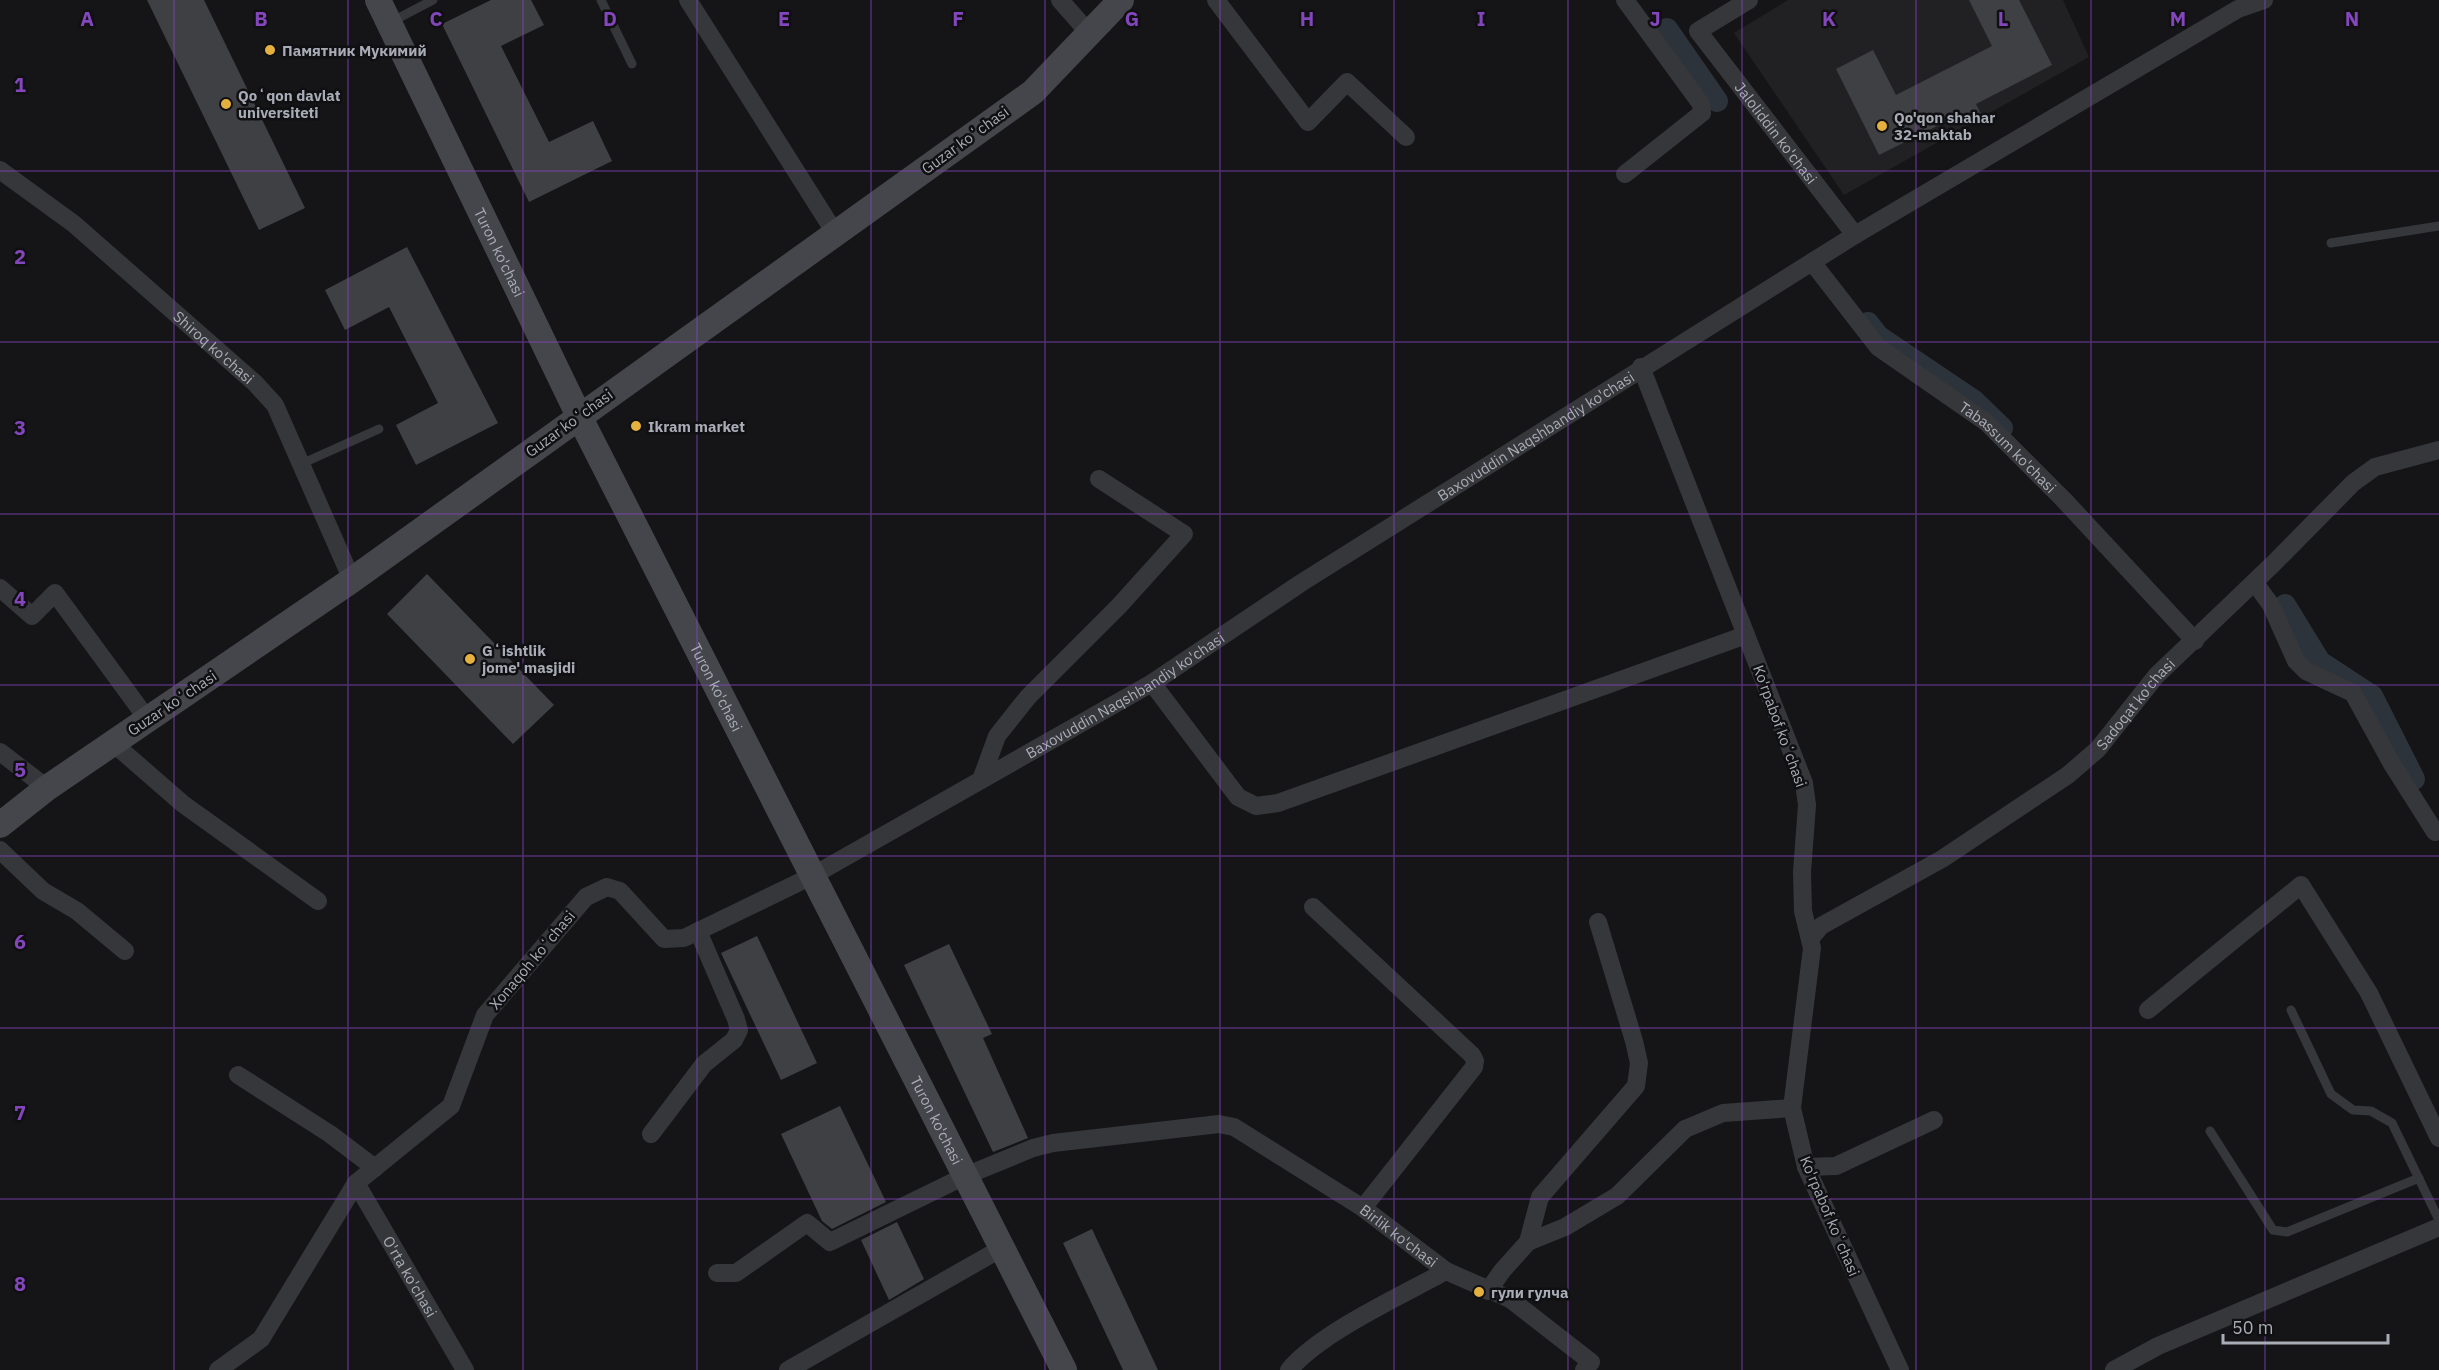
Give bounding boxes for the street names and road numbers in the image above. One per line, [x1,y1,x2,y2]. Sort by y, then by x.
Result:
street label: Jaloliddin ko'chasi [1731,78,1821,187]
street label: Guzar koʻchasi [918,102,1012,178]
street label: Turon ko'chasi [470,205,529,300]
street label: Shiroq ko'chasi [170,306,258,388]
street label: Baxovuddin Naqshbandiy ko'chasi [1434,367,1638,505]
street label: Guzar koʻchasi [522,385,616,461]
street label: Tabassum ko'chasi [1956,397,2061,497]
street label: Baxovuddin Naqshbandiy ko'chasi [1022,628,1228,762]
street label: Turon ko'chasi [686,640,747,734]
street label: Sadoqat ko'chasi [2092,654,2179,754]
street label: Ko'rpabof koʻchasi [1749,662,1811,790]
street label: Guzar koʻchasi [124,666,220,740]
street label: Xonaqoh koʻchasi [485,907,579,1013]
street label: Turon ko'chasi [907,1073,967,1168]
street label: Ko'rpabof koʻchasi [1796,1153,1864,1279]
street label: Birlik ko'chasi [1356,1200,1442,1271]
street label: O'rta ko'chasi [379,1232,441,1320]

